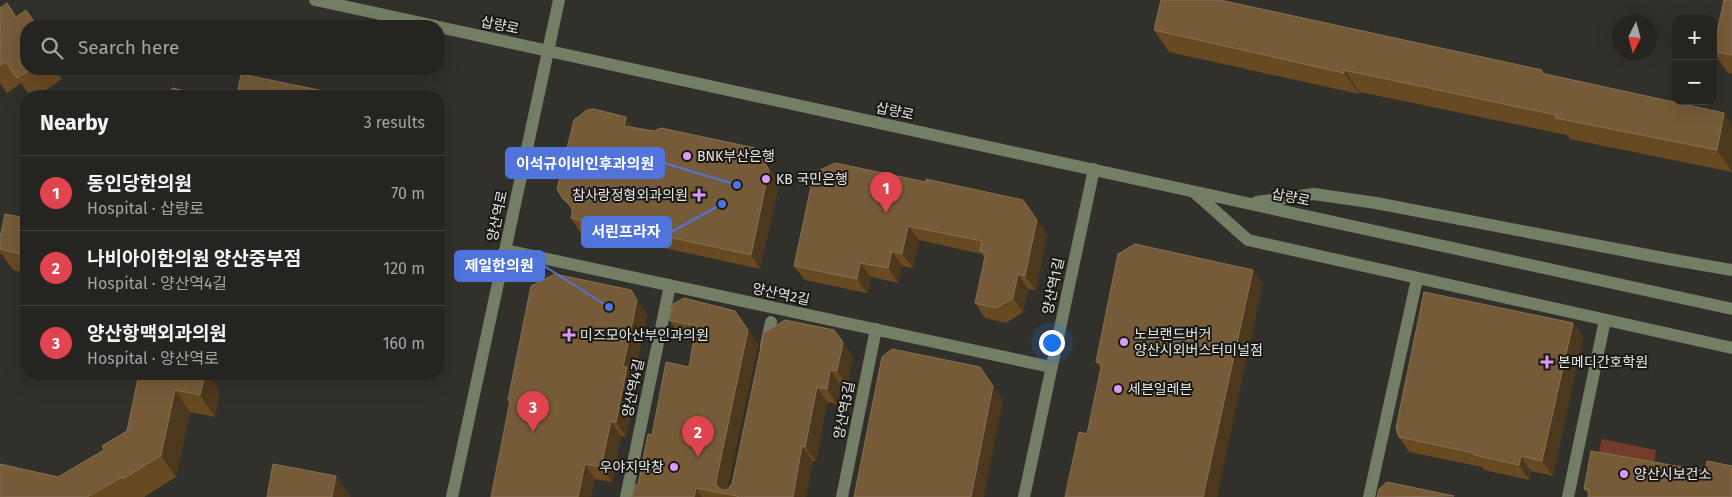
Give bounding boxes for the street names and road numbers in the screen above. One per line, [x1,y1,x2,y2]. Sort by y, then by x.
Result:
street label: 삽량로 [479,13,521,38]
street label: 삽량로 [874,99,916,124]
street label: 삽량로 [1270,185,1312,210]
street label: 양산역로 [484,189,511,243]
street label: 양산역1길 [1039,256,1068,316]
street label: 양산역2길 [751,280,811,309]
street label: 양산역4길 [619,357,648,419]
street label: 양산역3길 [831,380,858,440]

